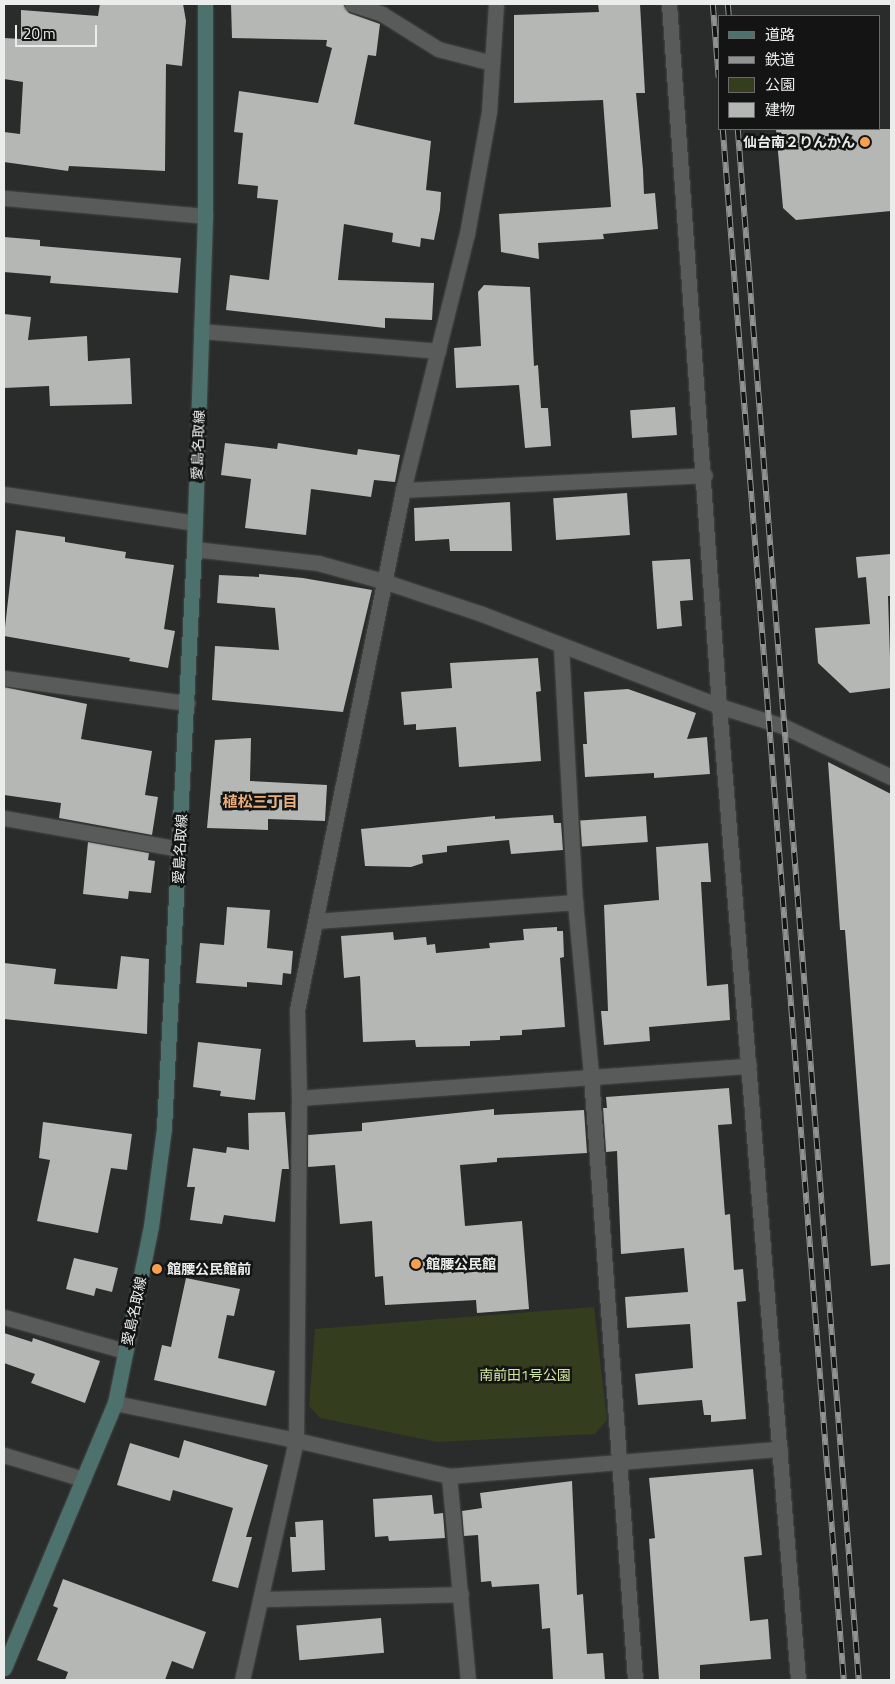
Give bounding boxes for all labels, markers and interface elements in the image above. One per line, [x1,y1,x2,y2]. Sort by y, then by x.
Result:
scale bar [18,15,100,47]
legend [718,15,880,130]
text: 20 m [23,22,56,45]
text: 道路 [765,23,795,46]
text: 鉄道 [765,48,795,71]
text: 公園 [765,73,795,96]
text: 建物 [765,98,795,121]
place label: 仙台南２りんかん [743,134,855,150]
marker: 仙台南２りんかん [859,136,871,148]
street label: 愛島名取線 [188,410,208,480]
district label: 植松三丁目 [223,793,297,811]
street label: 愛島名取線 [170,814,190,884]
place label: 館腰公民館 [426,1256,496,1272]
marker: 館腰公民館 [410,1258,422,1270]
place label: 館腰公民館前 [167,1261,251,1277]
marker: 館腰公民館前 [151,1263,163,1275]
street label: 愛島名取線 [119,1275,149,1347]
park label: 南前田1号公園 [479,1367,571,1383]

